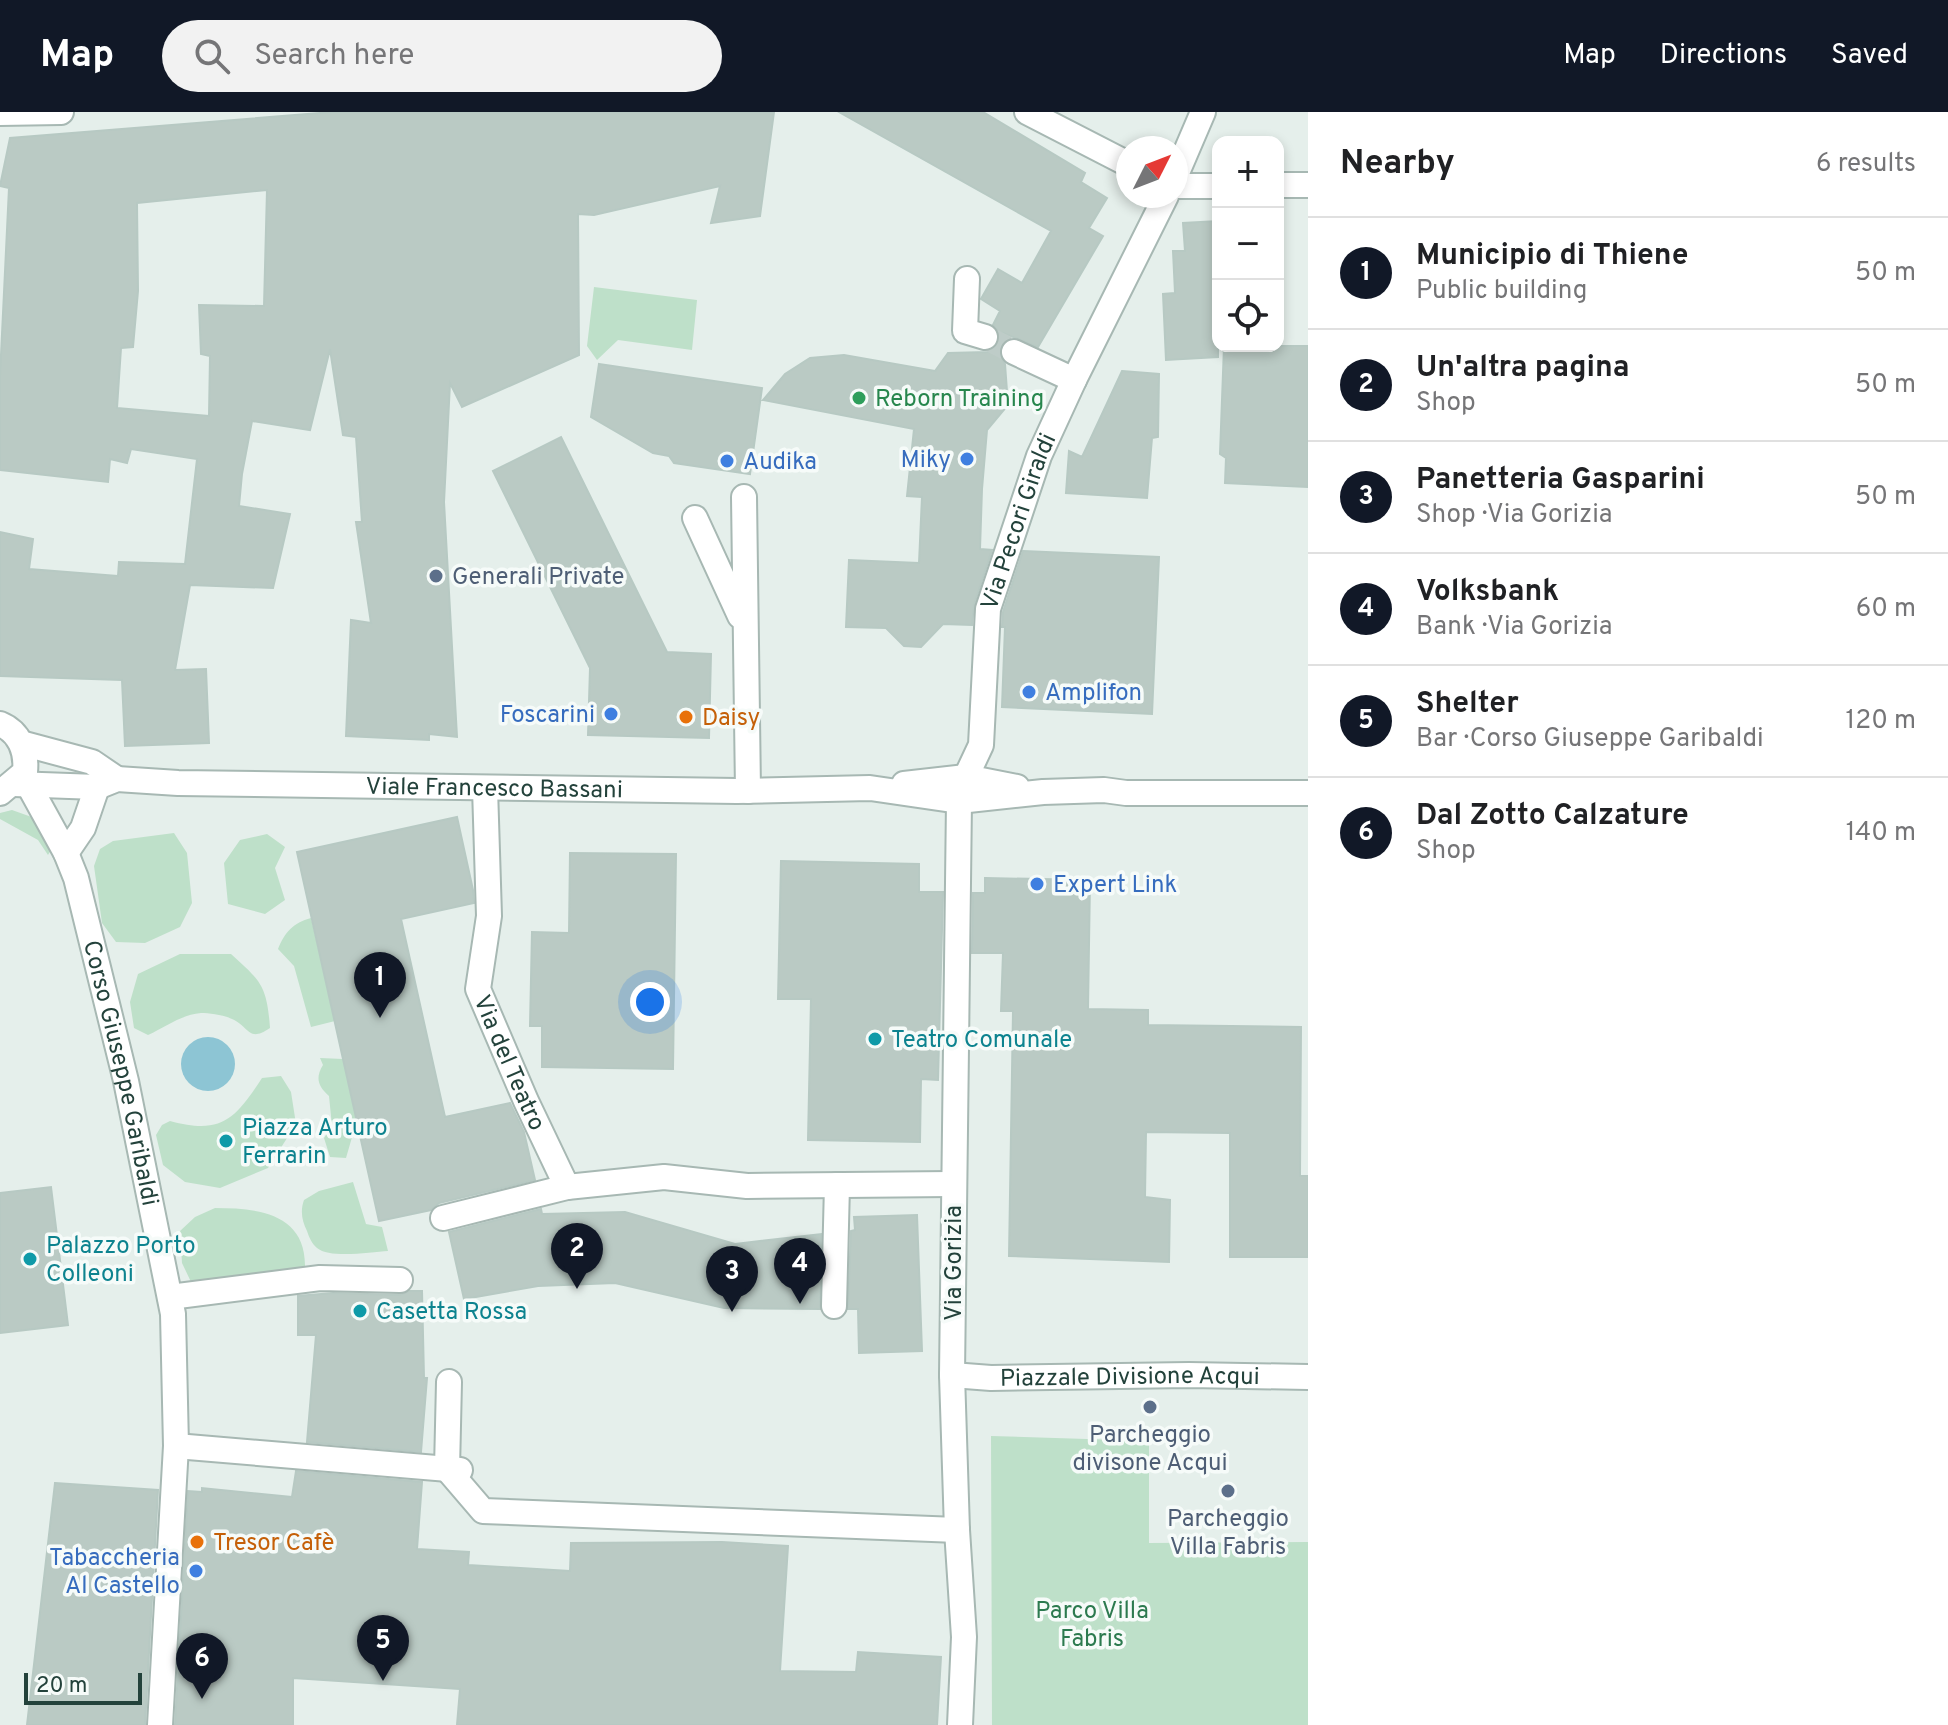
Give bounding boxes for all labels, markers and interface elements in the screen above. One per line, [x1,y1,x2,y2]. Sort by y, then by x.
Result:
search box [162,20,722,92]
text: Map [40,32,114,81]
icon: search [190,34,234,78]
text: Search here [254,38,414,75]
text: Map [1563,38,1616,74]
text: Directions [1660,38,1787,74]
text: Saved [1831,38,1908,74]
north arrow [1116,136,1188,208]
map controls [1212,136,1284,352]
button: + [1212,136,1284,208]
text: Nearby [1340,143,1455,186]
text: 6 results [1816,148,1916,181]
button: − [1212,208,1284,280]
text: Municipio di Thiene [1416,238,1688,275]
text: 1 [1361,257,1371,290]
text: 50 m [1855,257,1916,290]
text: Public building [1416,275,1587,308]
button: locate [1212,280,1284,352]
text: Un'altra pagina [1416,350,1630,387]
text: 2 [1358,369,1374,402]
text: 50 m [1855,369,1916,402]
place label: Reborn Training [875,385,1044,415]
text: Shop [1416,387,1476,420]
marker: Reborn Training [850,389,868,407]
street label: Via Pecori Giraldi [976,429,1064,614]
place label: Miky [901,446,951,476]
place label: Audika [743,448,817,478]
marker: Miky [958,450,976,468]
marker: Audika [718,452,736,470]
text: Panetteria Gasparini [1416,462,1705,499]
text: 3 [1358,481,1374,514]
text: 50 m [1855,481,1916,514]
text: Shop · Via Gorizia [1416,499,1612,532]
place label: Generali Private [452,563,624,593]
marker: Generali Private [427,567,445,585]
text: Volksbank [1416,574,1559,611]
text: 4 [1358,593,1374,626]
text: 60 m [1856,593,1916,626]
text: Bank · Via Gorizia [1416,611,1613,644]
place label: Amplifon [1045,679,1142,709]
marker: Amplifon [1020,683,1038,701]
text: Shelter [1416,686,1519,723]
place label: Foscarini [500,701,595,731]
place label: Daisy [702,704,760,734]
marker: Foscarini [602,705,620,723]
text: 5 [1358,705,1374,738]
text: 120 m [1846,705,1916,738]
marker: Daisy [677,708,695,726]
text: Bar · Corso Giuseppe Garibaldi [1416,723,1764,756]
street label: Viale Francesco Bassani [365,773,623,806]
text: Dal Zotto Calzature [1416,798,1689,835]
text: 6 [1358,817,1374,850]
text: 140 m [1846,817,1916,850]
text: Shop [1416,835,1476,868]
place label: Expert Link [1053,871,1177,901]
marker: Expert Link [1028,875,1046,893]
street label: Corso Giuseppe Garibaldi [75,938,164,1209]
pin: 1 [354,952,406,1018]
your location [630,982,670,1022]
street label: Via del Teatro [465,991,551,1136]
place label: Teatro Comunale [891,1026,1072,1056]
marker: Teatro Comunale [866,1030,884,1048]
place label: Piazza Arturo Ferrarin [242,1114,388,1172]
marker: Piazza Arturo Ferrarin [217,1132,235,1150]
street label: Via Gorizia [940,1205,970,1321]
pin: 2 [551,1223,603,1289]
place label: Palazzo Porto Colleoni [46,1232,196,1290]
pin: 4 [774,1238,826,1304]
pin: 3 [706,1246,758,1312]
marker: Palazzo Porto Colleoni [21,1250,39,1268]
place label: Casetta Rossa [376,1298,527,1328]
marker: Casetta Rossa [351,1302,369,1320]
street label: Piazzale Divisione Acqui [1000,1362,1260,1395]
marker: Parcheggio divisone Acqui [1141,1398,1159,1416]
place label: Parcheggio divisone Acqui [1072,1421,1228,1479]
marker: Parcheggio Villa Fabris [1219,1482,1237,1500]
place label: Parcheggio Villa Fabris [1167,1505,1289,1563]
place label: Tresor Cafè [213,1529,334,1559]
marker: Tresor Cafè [188,1533,206,1551]
place label: Tabaccheria Al Castello [49,1544,180,1602]
marker: Tabaccheria Al Castello [187,1562,205,1580]
park label: Parco Villa Fabris [1035,1597,1149,1655]
pin: 5 [357,1615,409,1681]
pin: 6 [176,1633,228,1699]
scale bar [24,1669,142,1705]
text: 20 m [36,1673,87,1700]

